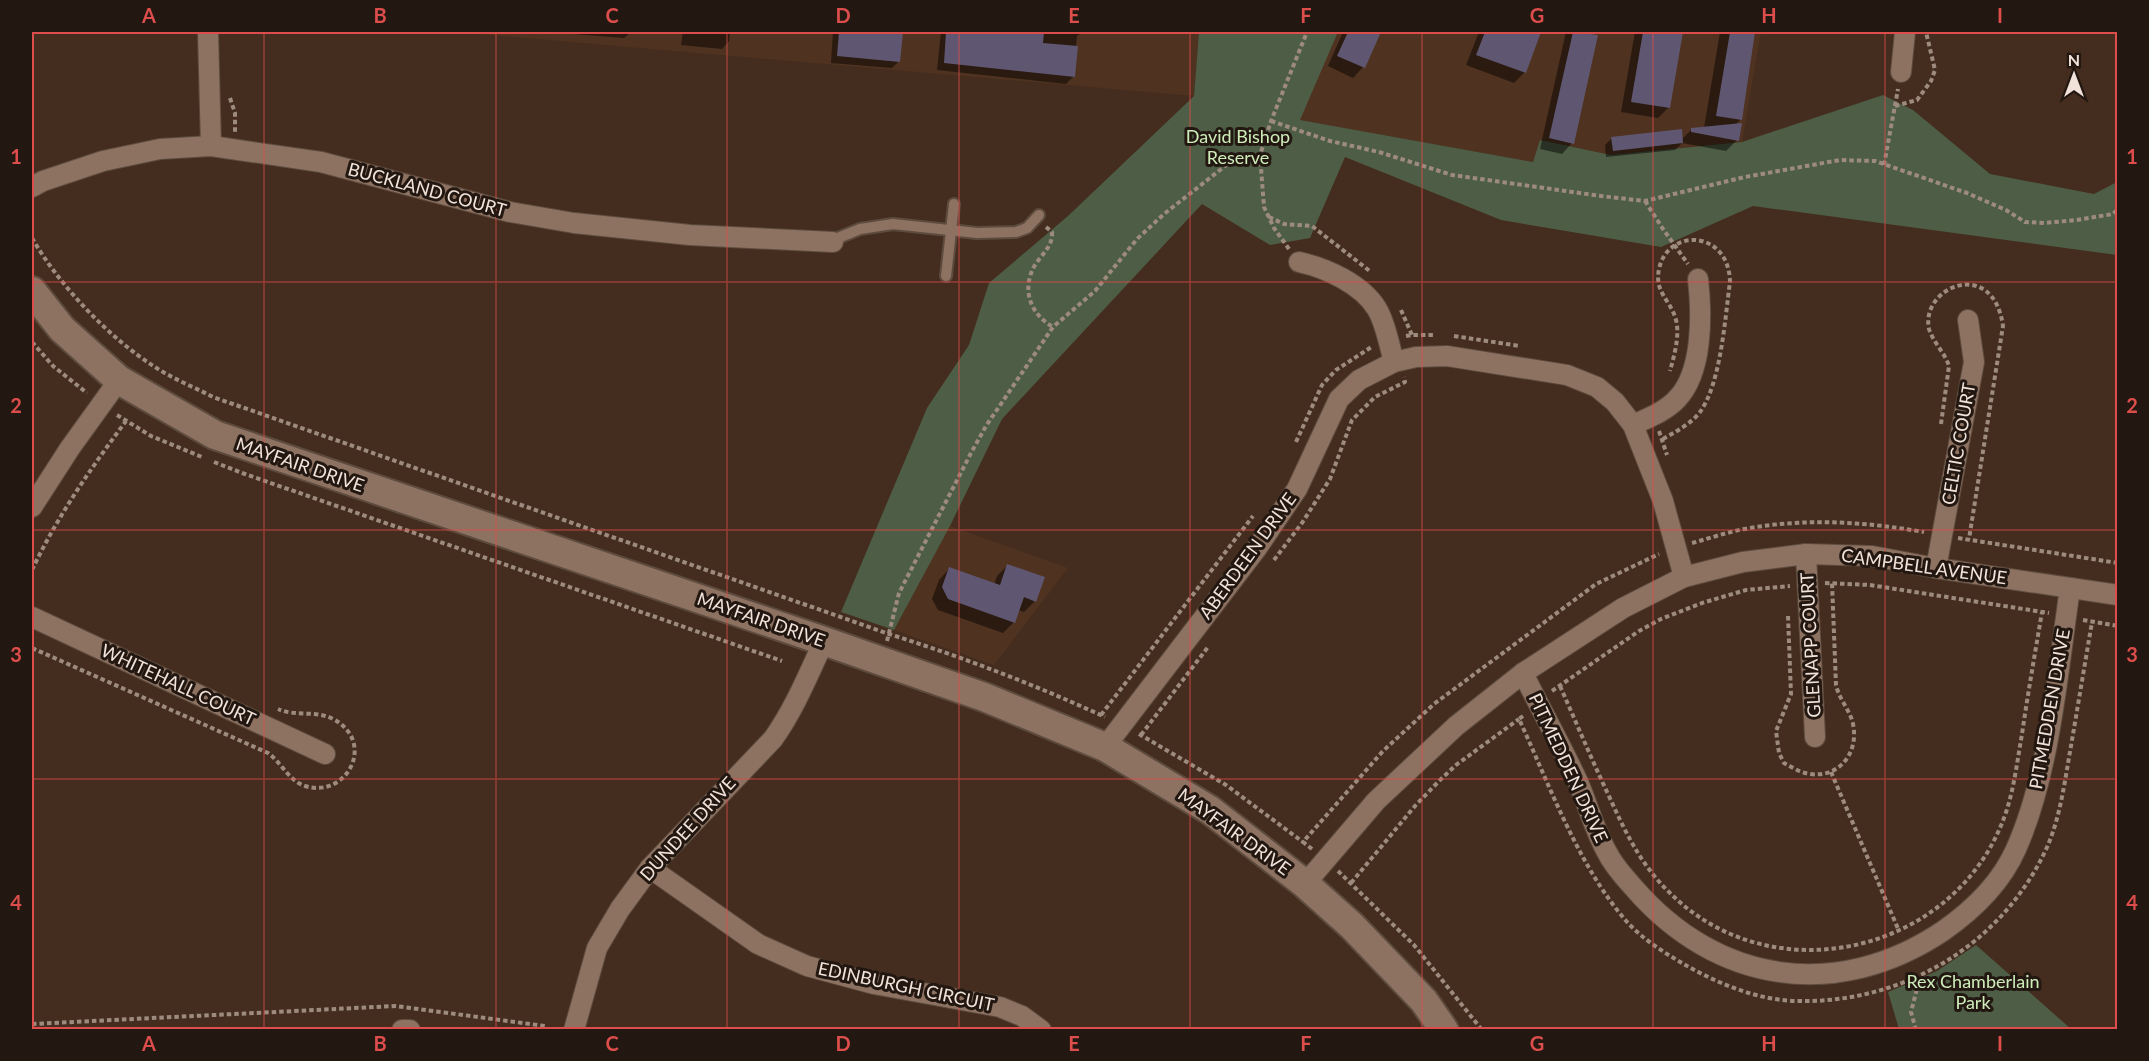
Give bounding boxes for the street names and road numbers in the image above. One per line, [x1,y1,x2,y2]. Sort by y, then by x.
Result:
street label: BUCKLAND COURT [346,157,509,221]
street label: CELTIC COURT [1936,381,1980,506]
street label: MAYFAIR DRIVE [234,432,367,496]
street label: ABERDEEN DRIVE [1194,488,1300,623]
street label: CAMPBELL AVENUE [1840,544,2008,589]
street label: GLENAPP COURT [1795,572,1825,718]
street label: MAYFAIR DRIVE [695,587,828,651]
street label: PITMEDDEN DRIVE [2024,627,2074,791]
street label: WHITEHALL COURT [98,639,259,730]
street label: PITMEDDEN DRIVE [1525,689,1613,846]
street label: DUNDEE DRIVE [635,772,740,885]
street label: MAYFAIR DRIVE [1174,783,1295,879]
street label: EDINBURGH CIRCUIT [816,957,997,1016]

